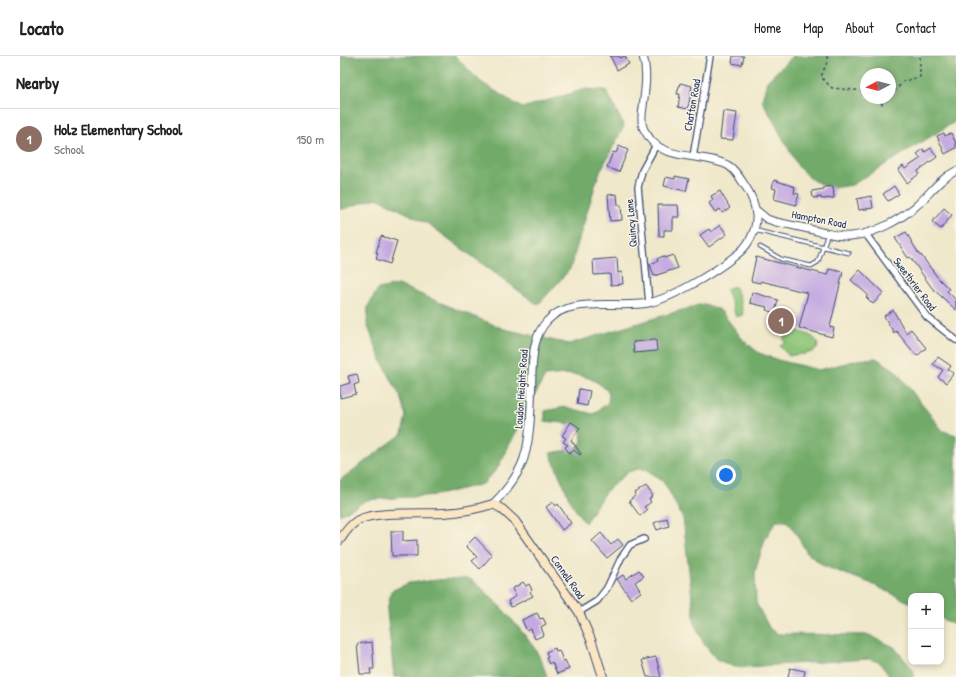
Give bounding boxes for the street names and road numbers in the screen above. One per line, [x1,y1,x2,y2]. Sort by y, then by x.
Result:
street label: Chafton Road [681,77,704,132]
street label: Quincy Lane [622,198,640,248]
street label: Hampton Road [790,207,848,231]
street label: Sweetbrier Road [890,255,940,314]
street label: Loudon Heights Road [511,348,531,429]
street label: Connell Road [548,552,589,602]

